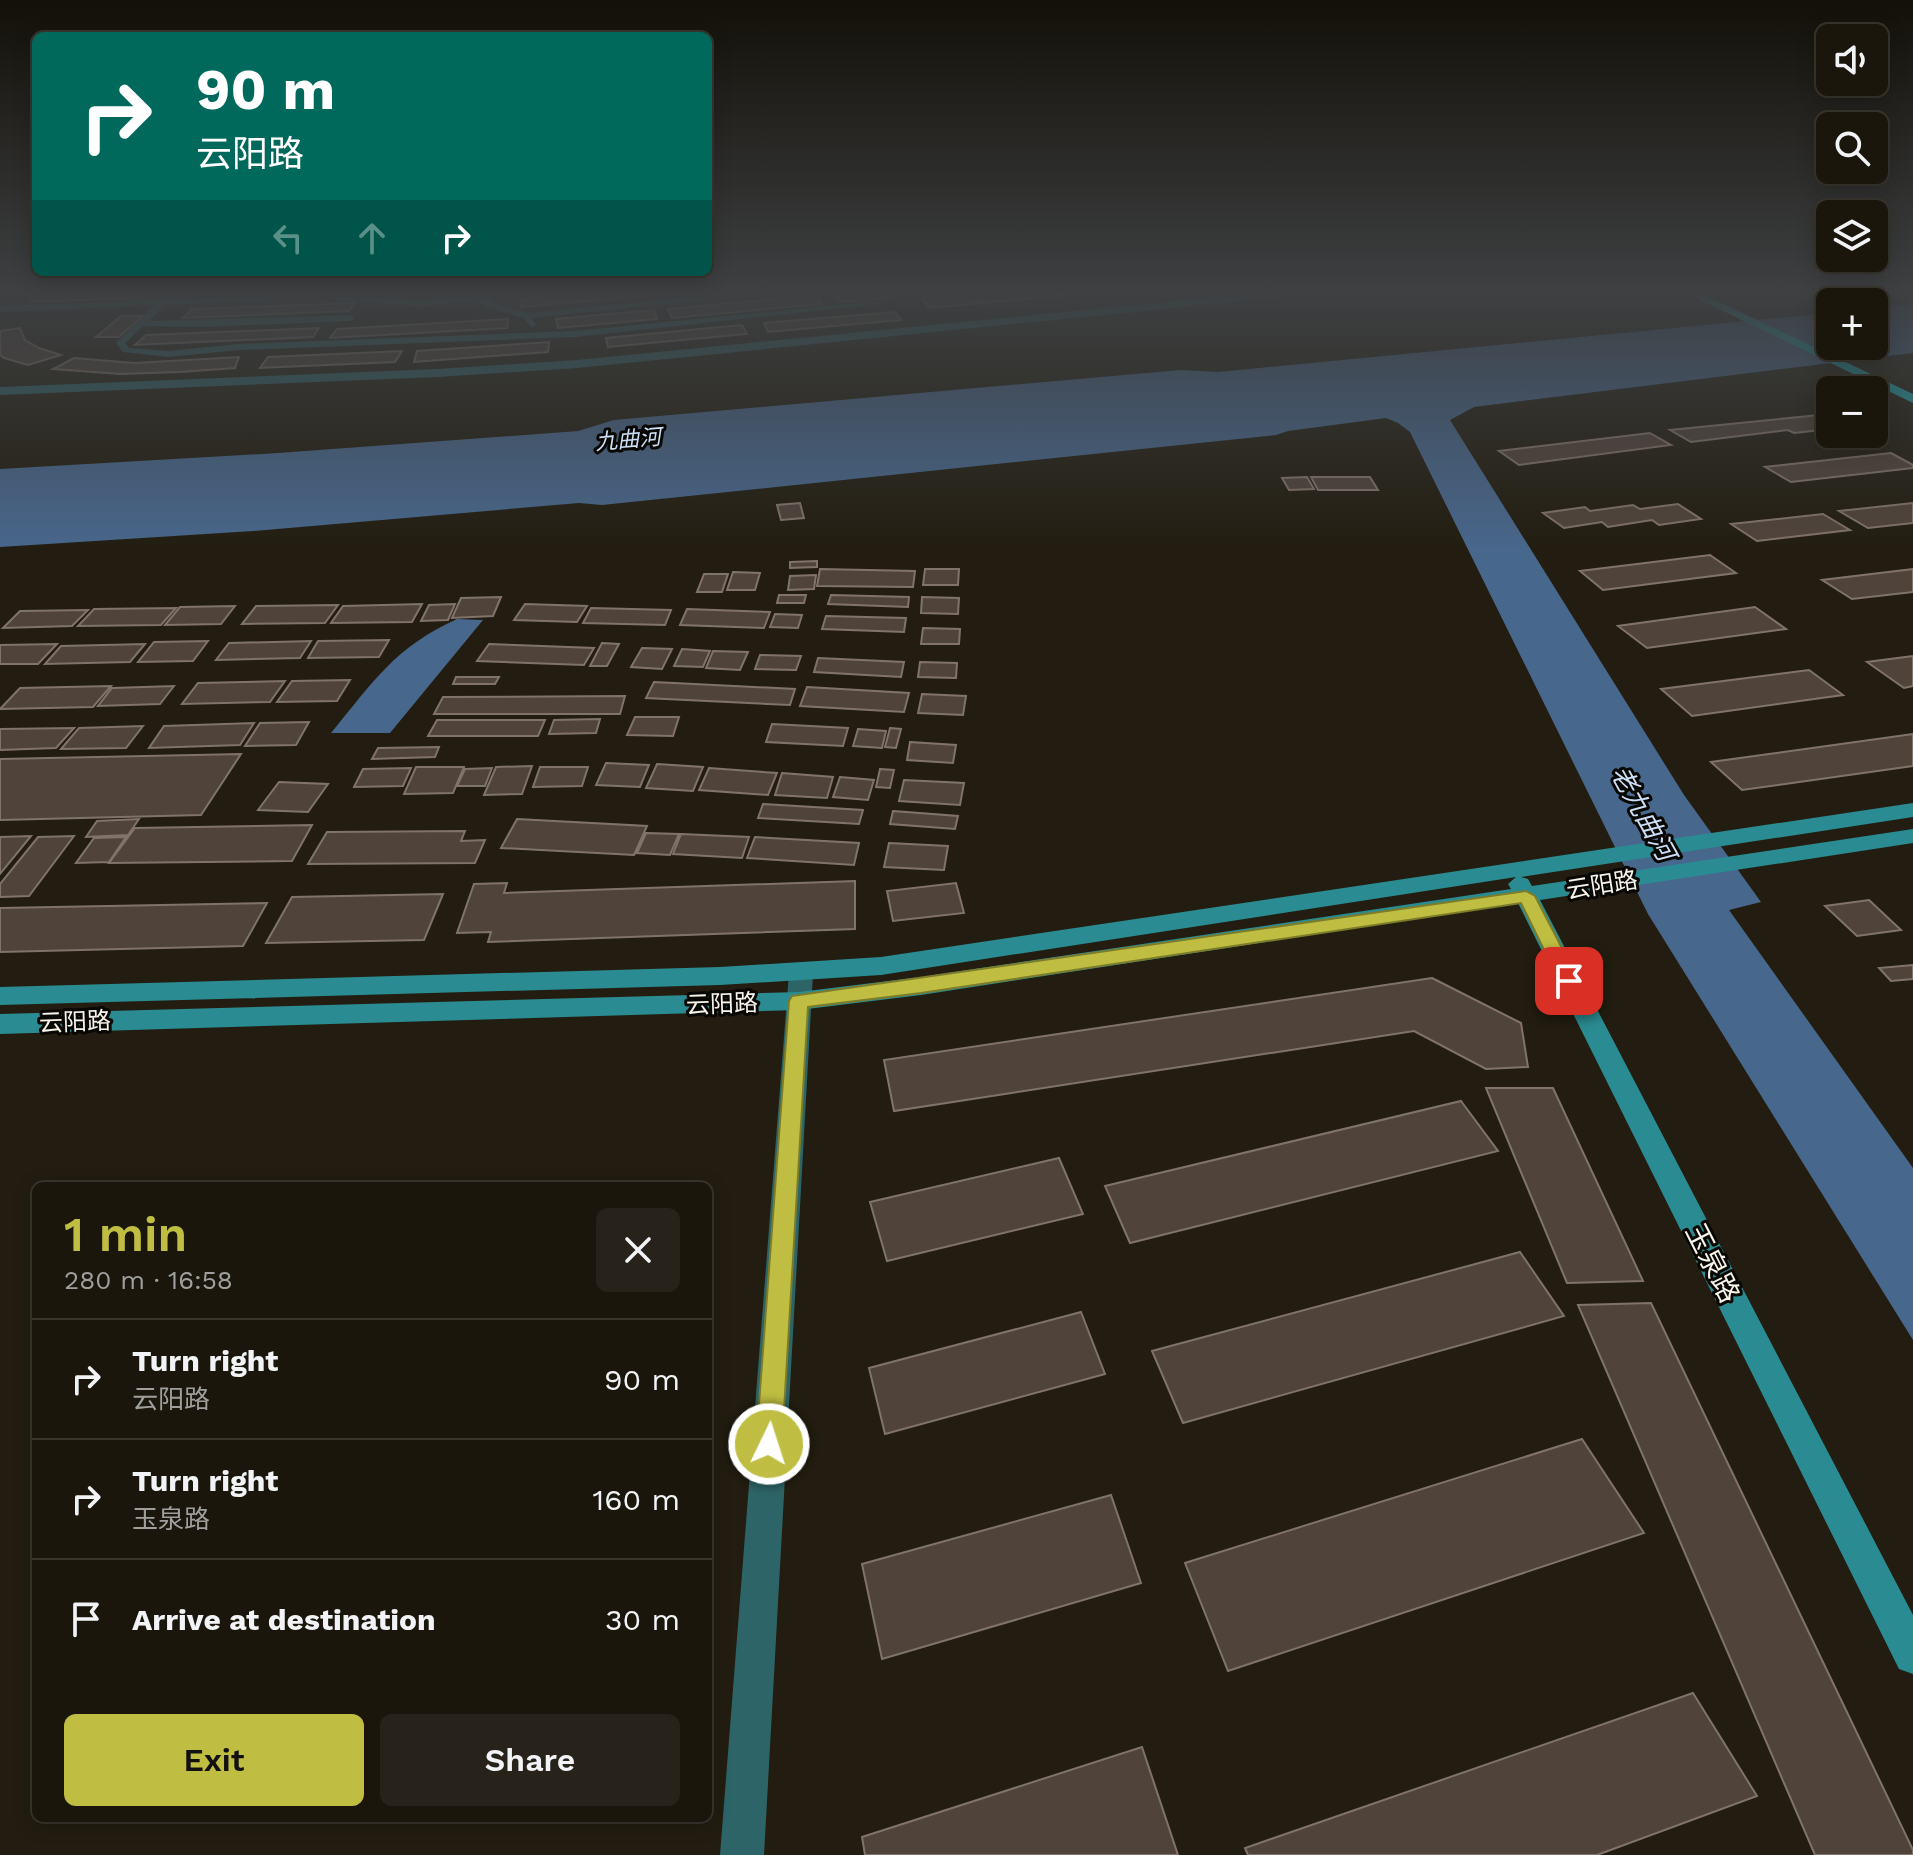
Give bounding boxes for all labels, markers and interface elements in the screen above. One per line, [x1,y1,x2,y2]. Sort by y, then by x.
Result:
map controls [1816,24,1888,448]
button: sound [1816,24,1888,96]
text: 90 m [196,57,335,123]
icon: right [64,64,168,168]
button: search [1816,112,1888,184]
text: 云阳路 [196,133,304,175]
button: layers [1816,200,1888,272]
icon: left [266,216,310,260]
icon: ahead [350,216,394,260]
icon: right [434,216,478,260]
button: + [1816,288,1888,360]
button: − [1816,376,1888,448]
water label: 九曲河 [594,424,666,455]
water label: 老九曲河 [1605,760,1684,870]
street label: 云阳路 [1564,866,1640,904]
pin [1535,947,1603,1015]
icon: arrive [1547,959,1591,1003]
street label: 云阳路 [686,989,758,1019]
street label: 云阳路 [39,1007,111,1037]
text: 1 min [64,1206,187,1263]
button: close [596,1208,680,1292]
street label: 玉泉路 [1679,1218,1746,1308]
text: 280 m · 16:58 [64,1265,233,1295]
text: Turn right [132,1343,278,1378]
icon: right [64,1357,108,1401]
text: 90 m [604,1362,680,1397]
text: 云阳路 [132,1384,210,1414]
position arrow [727,1402,811,1486]
text: Turn right [132,1463,278,1498]
icon: right [64,1477,108,1521]
text: 160 m [593,1482,680,1517]
text: 玉泉路 [132,1504,210,1534]
icon: arrive [64,1597,108,1641]
text: Arrive at destination [132,1602,436,1637]
text: 30 m [605,1602,680,1637]
button: Exit [64,1714,364,1806]
button: Share [380,1714,680,1806]

